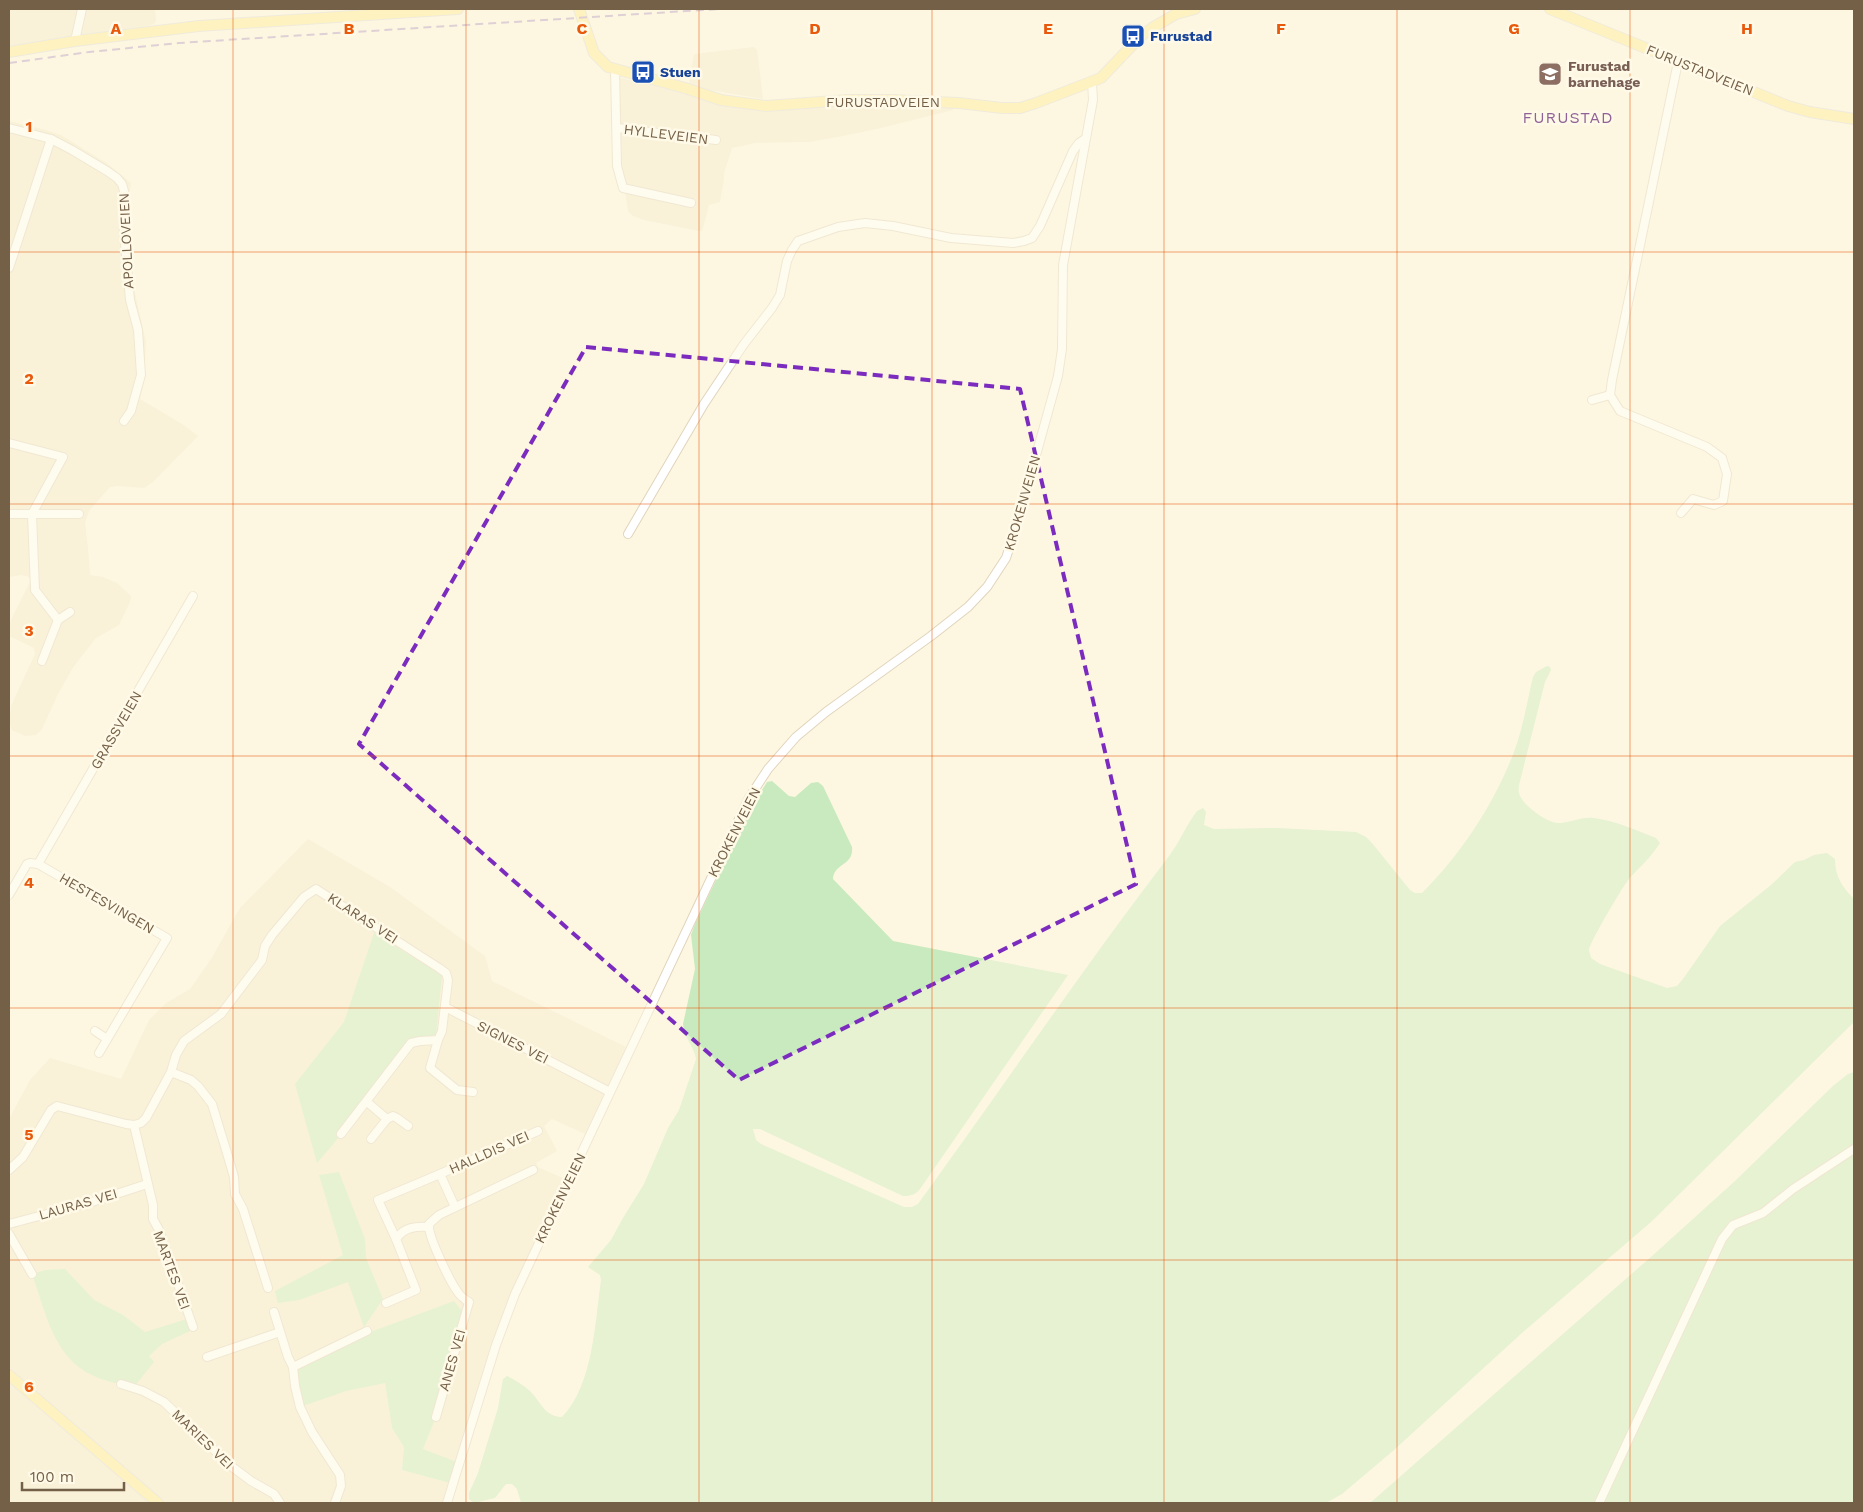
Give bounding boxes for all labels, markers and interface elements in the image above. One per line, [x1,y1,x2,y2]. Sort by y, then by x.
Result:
text: A [111,19,122,38]
text: B [344,19,355,38]
text: C [577,19,588,38]
text: D [809,19,821,38]
text: E [1043,19,1053,38]
text: F [1276,19,1286,38]
text: G [1508,19,1520,38]
text: H [1741,19,1753,38]
bus stop icon: Furustad [1120,23,1146,49]
place label: Furustad [1150,28,1212,44]
street label: FURUSTADVEIEN [1644,41,1756,99]
place label: Furustad barnehage [1568,58,1640,90]
bus stop icon: Stuen [630,59,656,85]
school or university icon: Furustad barnehage [1537,61,1563,87]
place label: Stuen [660,64,701,80]
street label: FURUSTADVEIEN [826,94,940,110]
district label: FURUSTAD [1522,108,1614,127]
text: 1 [26,117,32,136]
street label: HYLLEVEIEN [623,121,709,147]
street label: APOLLOVEIEN [115,193,137,289]
text: 2 [24,369,34,388]
street label: KROKENVEIEN [1001,453,1043,553]
text: 3 [24,621,34,640]
street label: GRASSVEIEN [87,688,145,772]
street label: KROKENVEIEN [704,784,764,880]
street label: HESTESVINGEN [57,869,157,937]
text: 4 [24,873,34,892]
street label: KLARAS VEI [325,889,401,947]
street label: SIGNES VEI [475,1017,551,1067]
text: 5 [24,1125,34,1144]
street label: HALLDIS VEI [446,1127,532,1177]
street label: KROKENVEIEN [531,1150,589,1246]
street label: LAURAS VEI [37,1185,119,1223]
street label: MARTES VEI [150,1228,194,1312]
street label: ANES VEI [436,1327,468,1393]
text: 6 [24,1377,34,1396]
street label: MARIES VEI [169,1406,237,1472]
scale bar [22,1460,125,1492]
text: 100 m [30,1468,74,1486]

